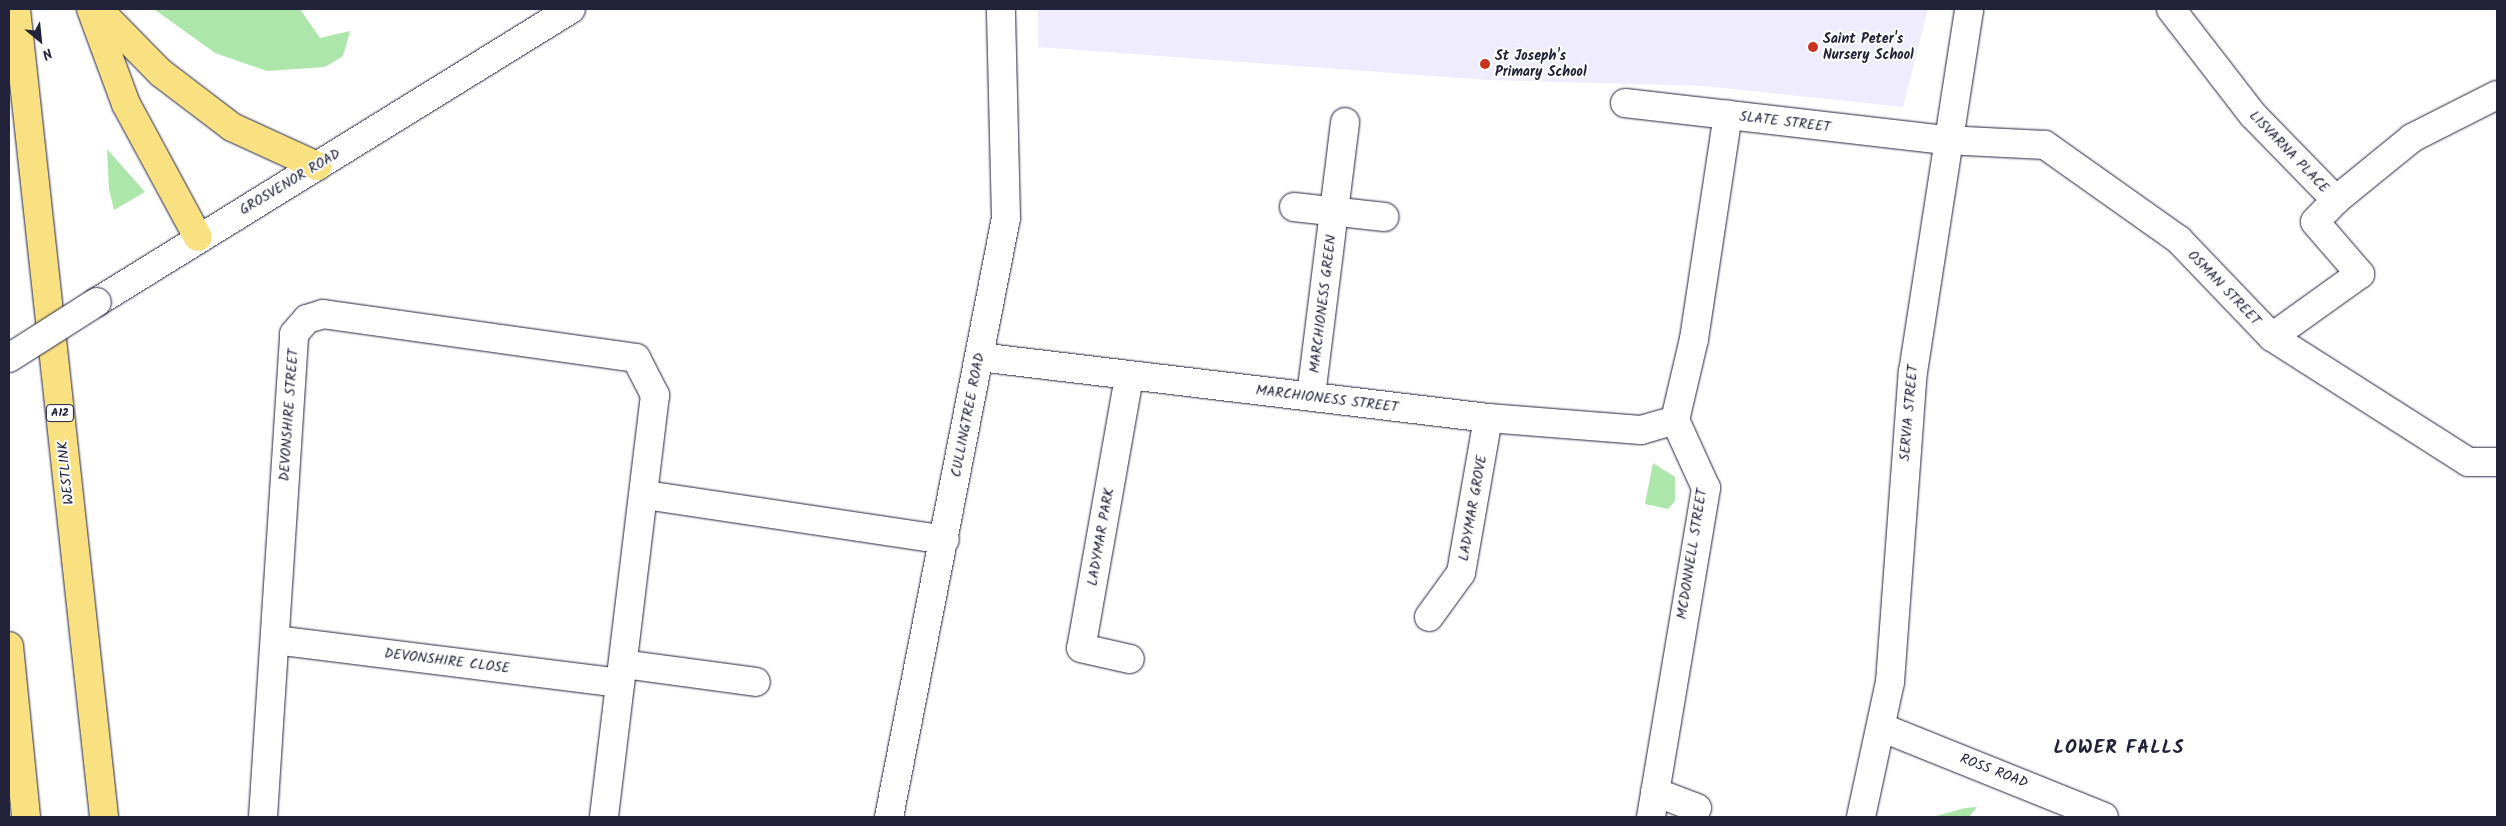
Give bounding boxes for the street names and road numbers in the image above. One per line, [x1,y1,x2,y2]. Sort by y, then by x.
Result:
street label: SLATE STREET [1738,108,1832,136]
street label: LISVARNA PLACE [2246,108,2332,196]
street label: GROSVENOR ROAD [237,145,343,219]
street label: MARCHIONESS GREEN [1306,234,1340,374]
street label: OSMAN STREET [2184,247,2264,329]
street label: DEVONSHIRE STREET [276,348,302,482]
street label: CULLINGTREE ROAD [948,351,988,479]
street label: SERVIA STREET [1896,364,1922,462]
street label: MARCHIONESS STREET [1255,382,1399,416]
road number: A12 [45,403,75,422]
street label: WESTLINK [54,440,78,506]
street label: LADYMAR GROVE [1455,454,1491,562]
street label: LADYMAR PARK [1084,487,1118,587]
street label: MCDONNELL STREET [1673,487,1711,621]
street label: DEVONSHIRE CLOSE [383,645,511,677]
street label: ROSS ROAD [1958,750,2030,792]

